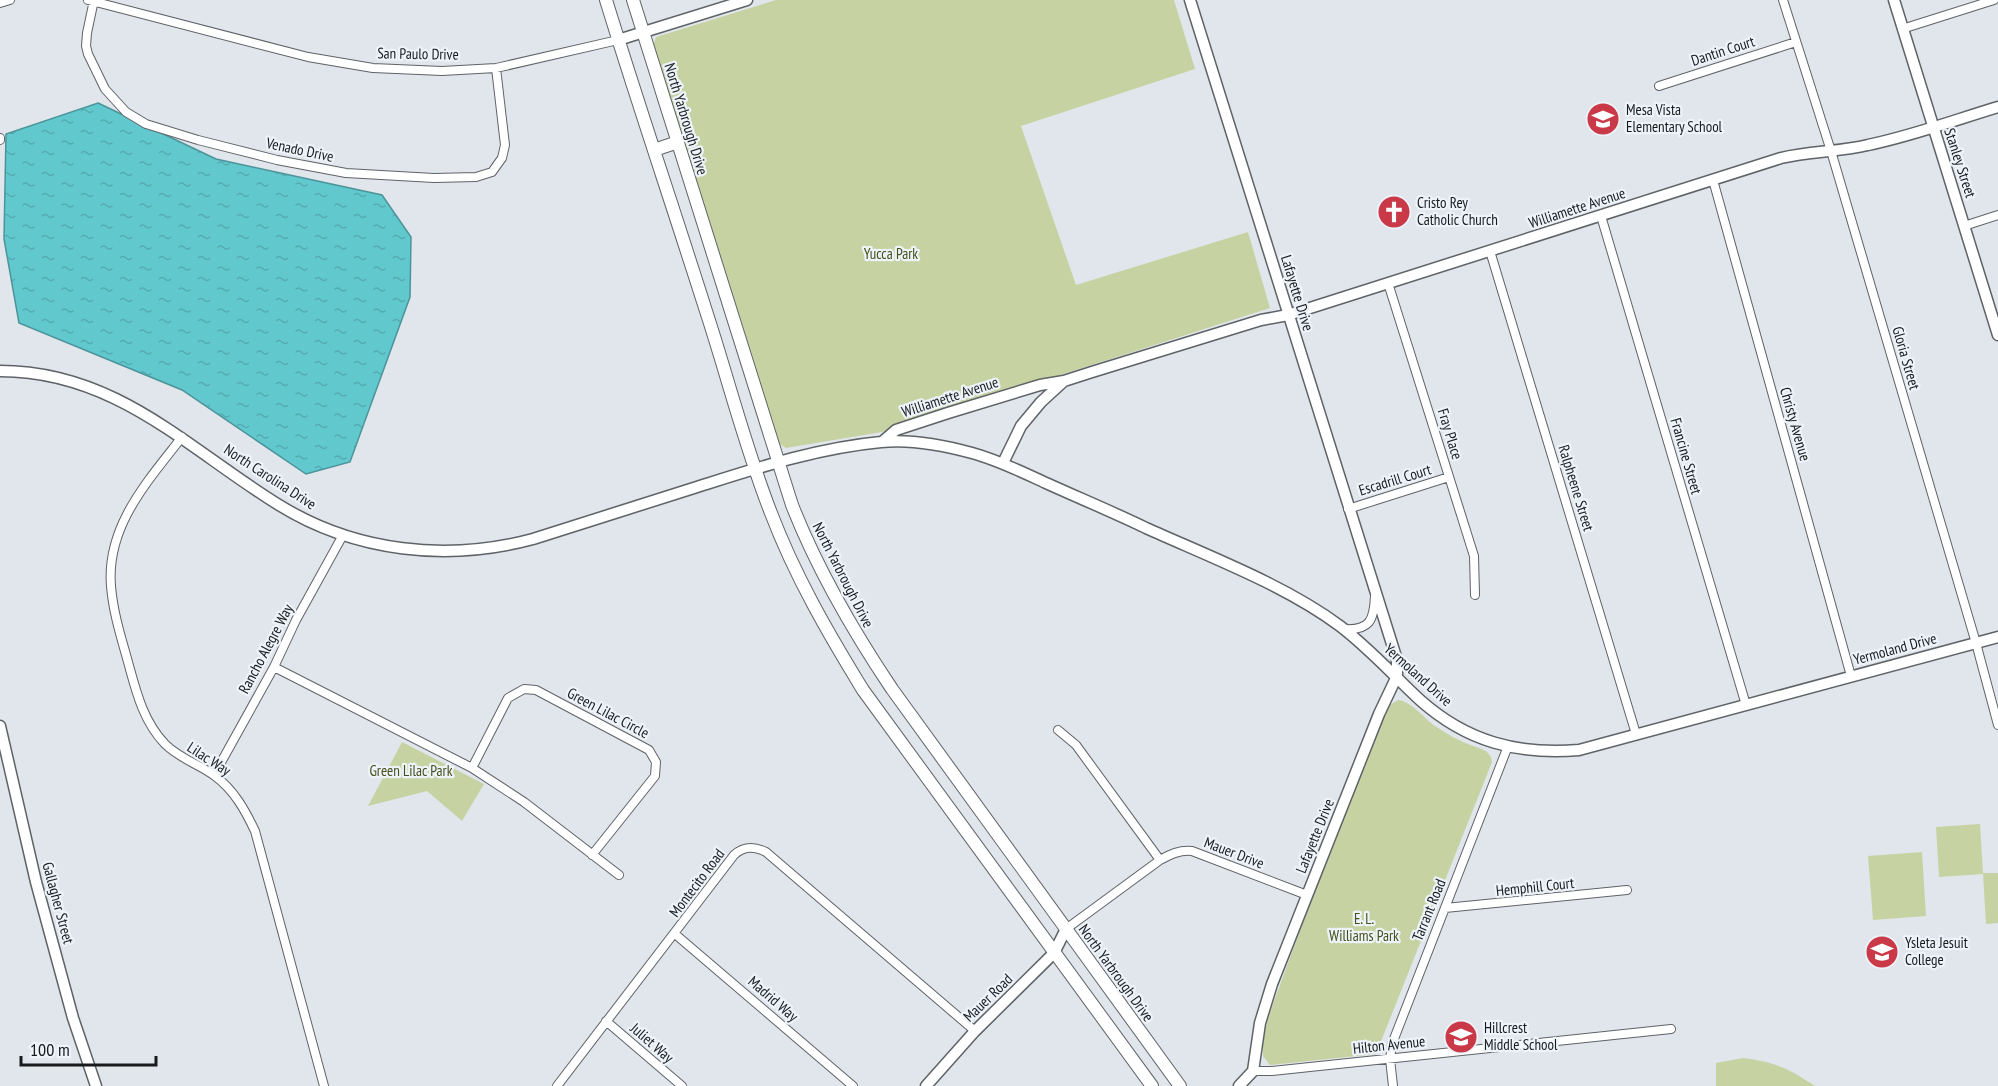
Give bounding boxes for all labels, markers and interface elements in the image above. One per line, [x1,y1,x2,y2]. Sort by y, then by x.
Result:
street label: Dantin Court [1689,31,1757,70]
street label: San Paulo Drive [377,43,459,64]
street label: North Yarbrough Drive [660,61,712,177]
place label: Mesa Vista Elementary School [1626,100,1723,136]
school or university icon: Mesa Vista Elementary School [1585,101,1621,137]
street label: Stanley Street [1940,126,1981,200]
street label: Venado Drive [264,133,336,166]
street label: Williamette Avenue [1526,183,1628,232]
place label: Cristo Rey Catholic Church [1417,193,1498,229]
church icon: Cristo Rey Catholic Church [1376,194,1412,230]
park label: Yucca Park [864,244,918,263]
street label: Lafayette Drive [1277,253,1318,333]
street label: Gloria Street [1888,324,1925,392]
street label: Williamette Avenue [899,372,1001,421]
street label: Christy Avenue [1776,385,1815,463]
street label: Fray Place [1434,406,1467,462]
street label: Francine Street [1667,416,1706,496]
street label: North Carolina Drive [221,440,320,513]
street label: Ralpheene Street [1554,442,1599,533]
street label: Escadrill Court [1356,459,1433,500]
street label: North Yarbrough Drive [809,519,878,631]
street label: Rancho Alegre Way [234,600,297,697]
street label: Yermoland Drive [1851,628,1939,669]
street label: Yermoland Drive [1380,639,1456,710]
street label: Green Lilac Circle [564,683,652,742]
street label: Lilac Way [184,737,235,780]
park label: Green Lilac Park [369,761,453,780]
street label: Lafayette Drive [1291,796,1338,876]
street label: Mauer Drive [1201,832,1267,873]
street label: Montecito Road [665,845,728,921]
street label: Gallagher Street [38,860,79,946]
street label: Hemphill Court [1495,873,1575,900]
street label: Tarrant Road [1408,876,1450,944]
park label: E. L. Williams Park [1329,909,1399,945]
street label: North Yarbrough Drive [1075,920,1158,1025]
place label: Ysleta Jesuit College [1905,933,1968,969]
school or university icon: Ysleta Jesuit College [1864,934,1900,970]
street label: Mauer Road [959,970,1016,1026]
street label: Madrid Way [744,972,802,1026]
street label: Juliet Way [626,1018,678,1067]
place label: Hillcrest Middle School [1484,1018,1558,1054]
school or university icon: Hillcrest Middle School [1443,1019,1479,1055]
scale bar [21,1029,156,1067]
street label: Hilton Avenue [1352,1031,1426,1058]
text: 100 m [30,1038,70,1061]

